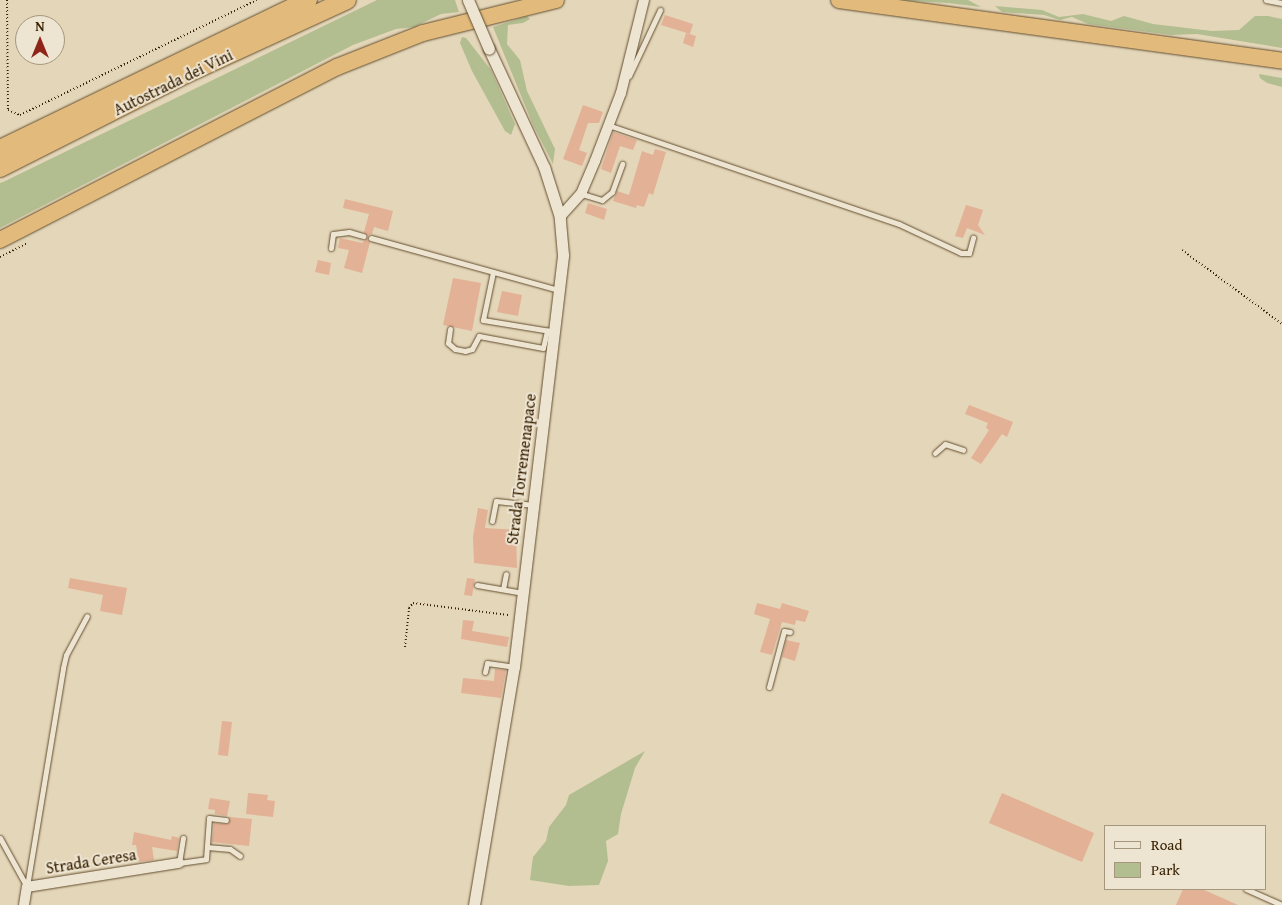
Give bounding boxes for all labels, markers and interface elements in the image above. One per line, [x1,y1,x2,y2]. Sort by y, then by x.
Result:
north arrow [15,15,65,65]
text: N [35,16,45,36]
street label: Autostrada dei Vini [110,45,236,119]
street label: Strada Torremenapace [502,392,540,546]
legend [1104,825,1267,890]
text: Road [1151,834,1182,855]
street label: Strada Ceresa [45,844,137,878]
text: Park [1151,859,1180,880]

